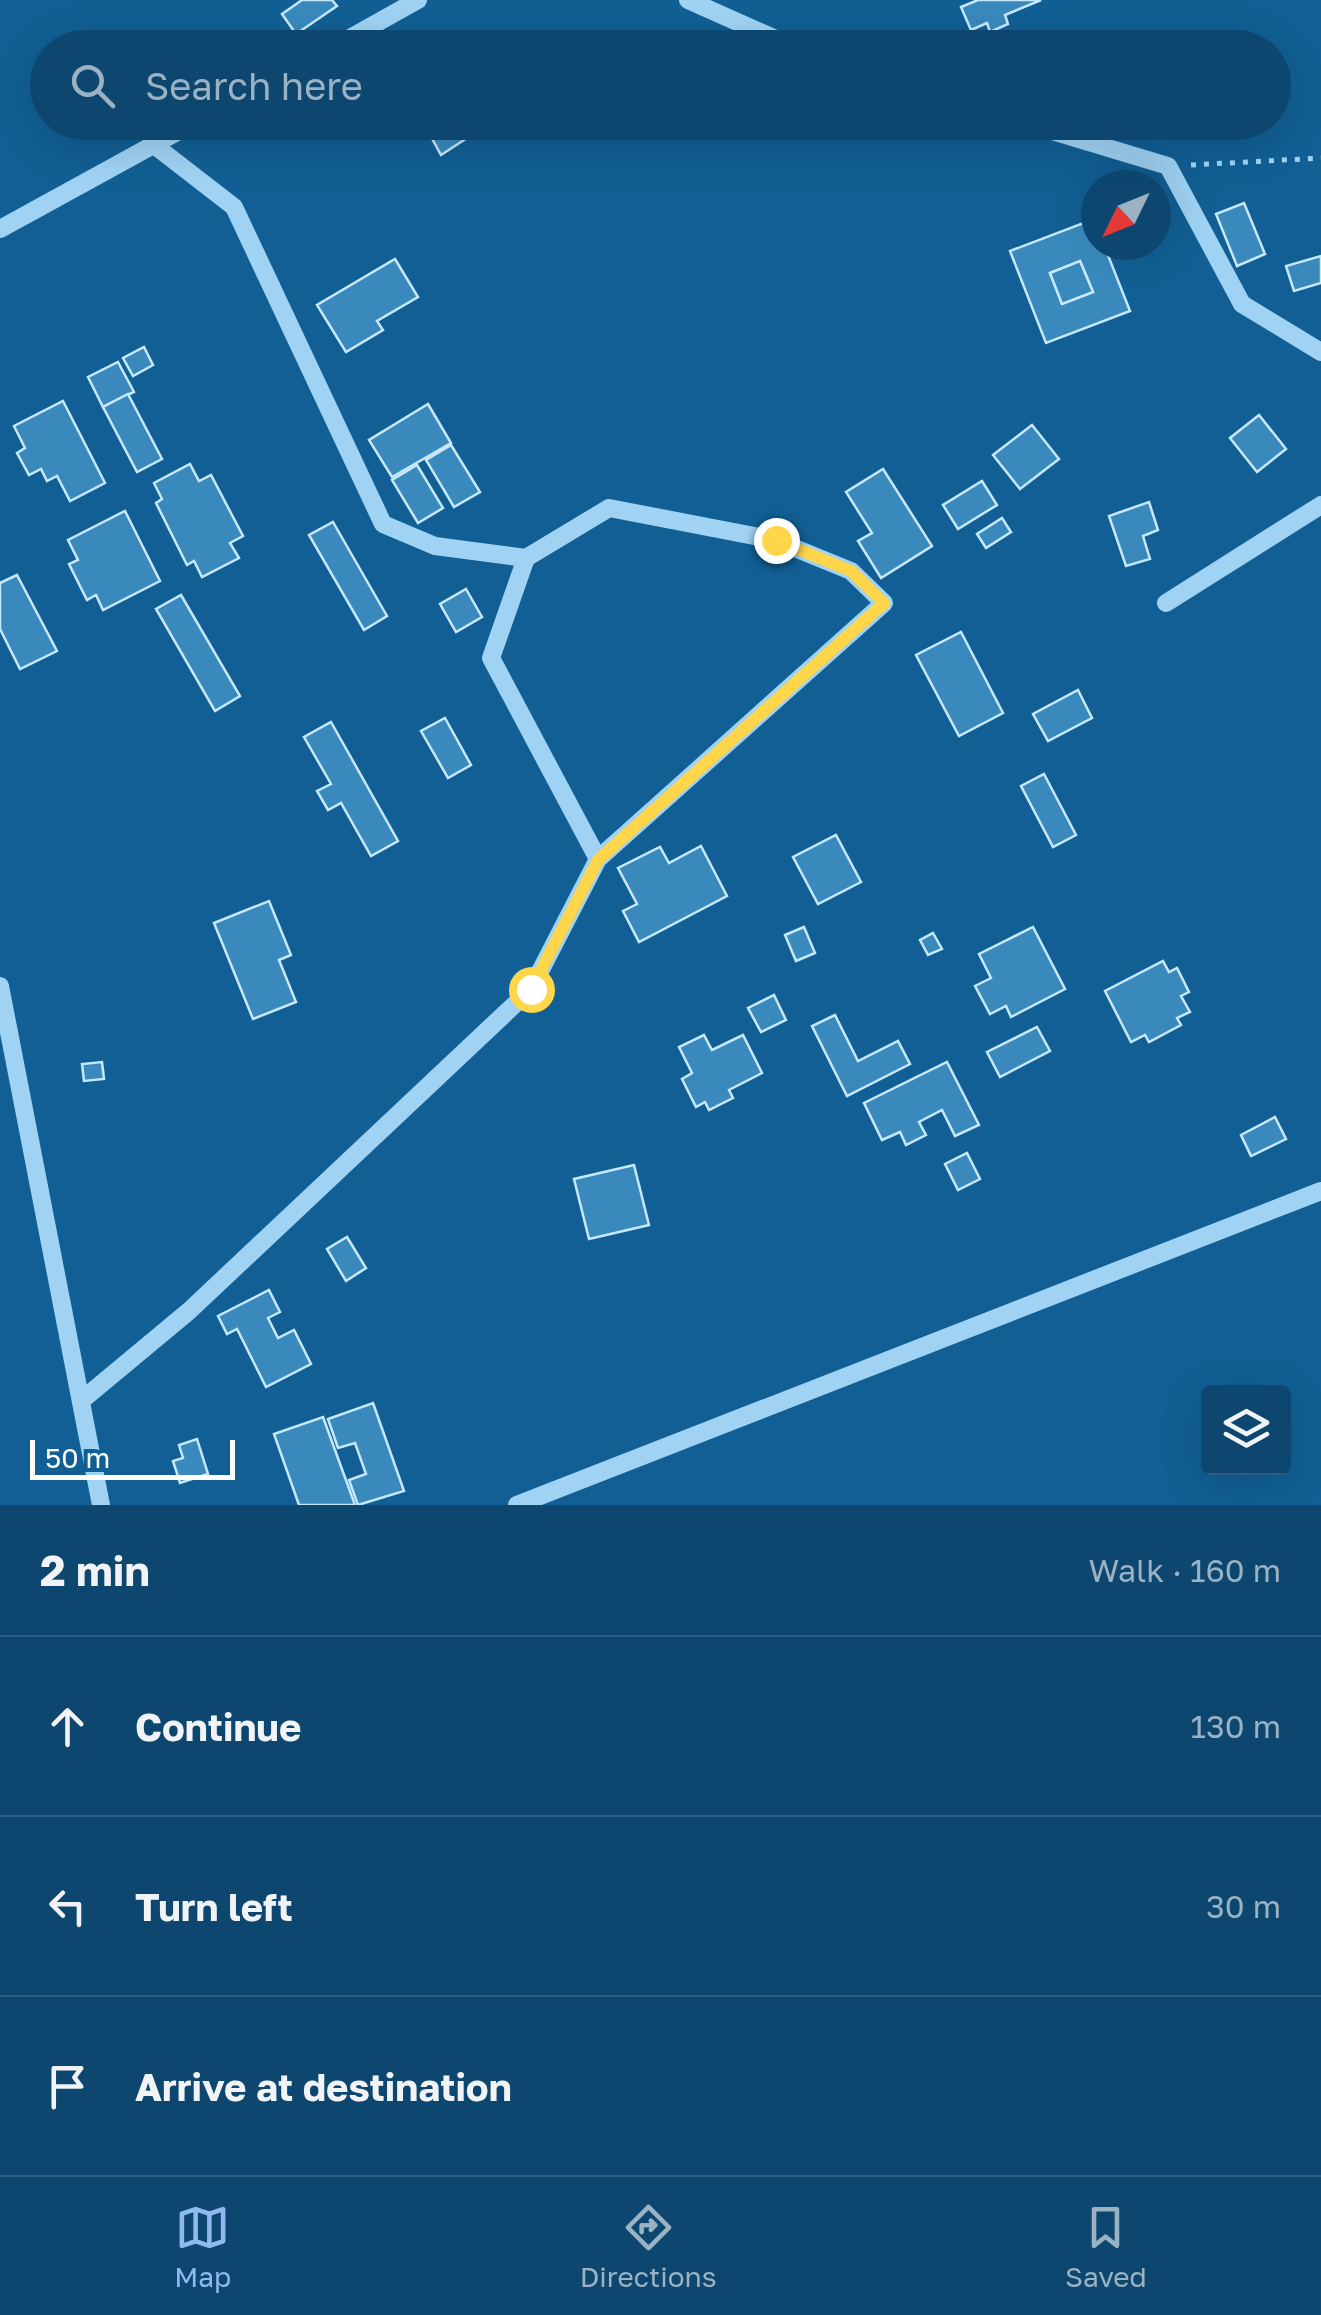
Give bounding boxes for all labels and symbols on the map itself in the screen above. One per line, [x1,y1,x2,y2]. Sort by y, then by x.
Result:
north arrow [1081,170,1171,260]
route end [754,518,800,564]
route start [509,967,555,1013]
scale bar [30,1435,235,1480]

